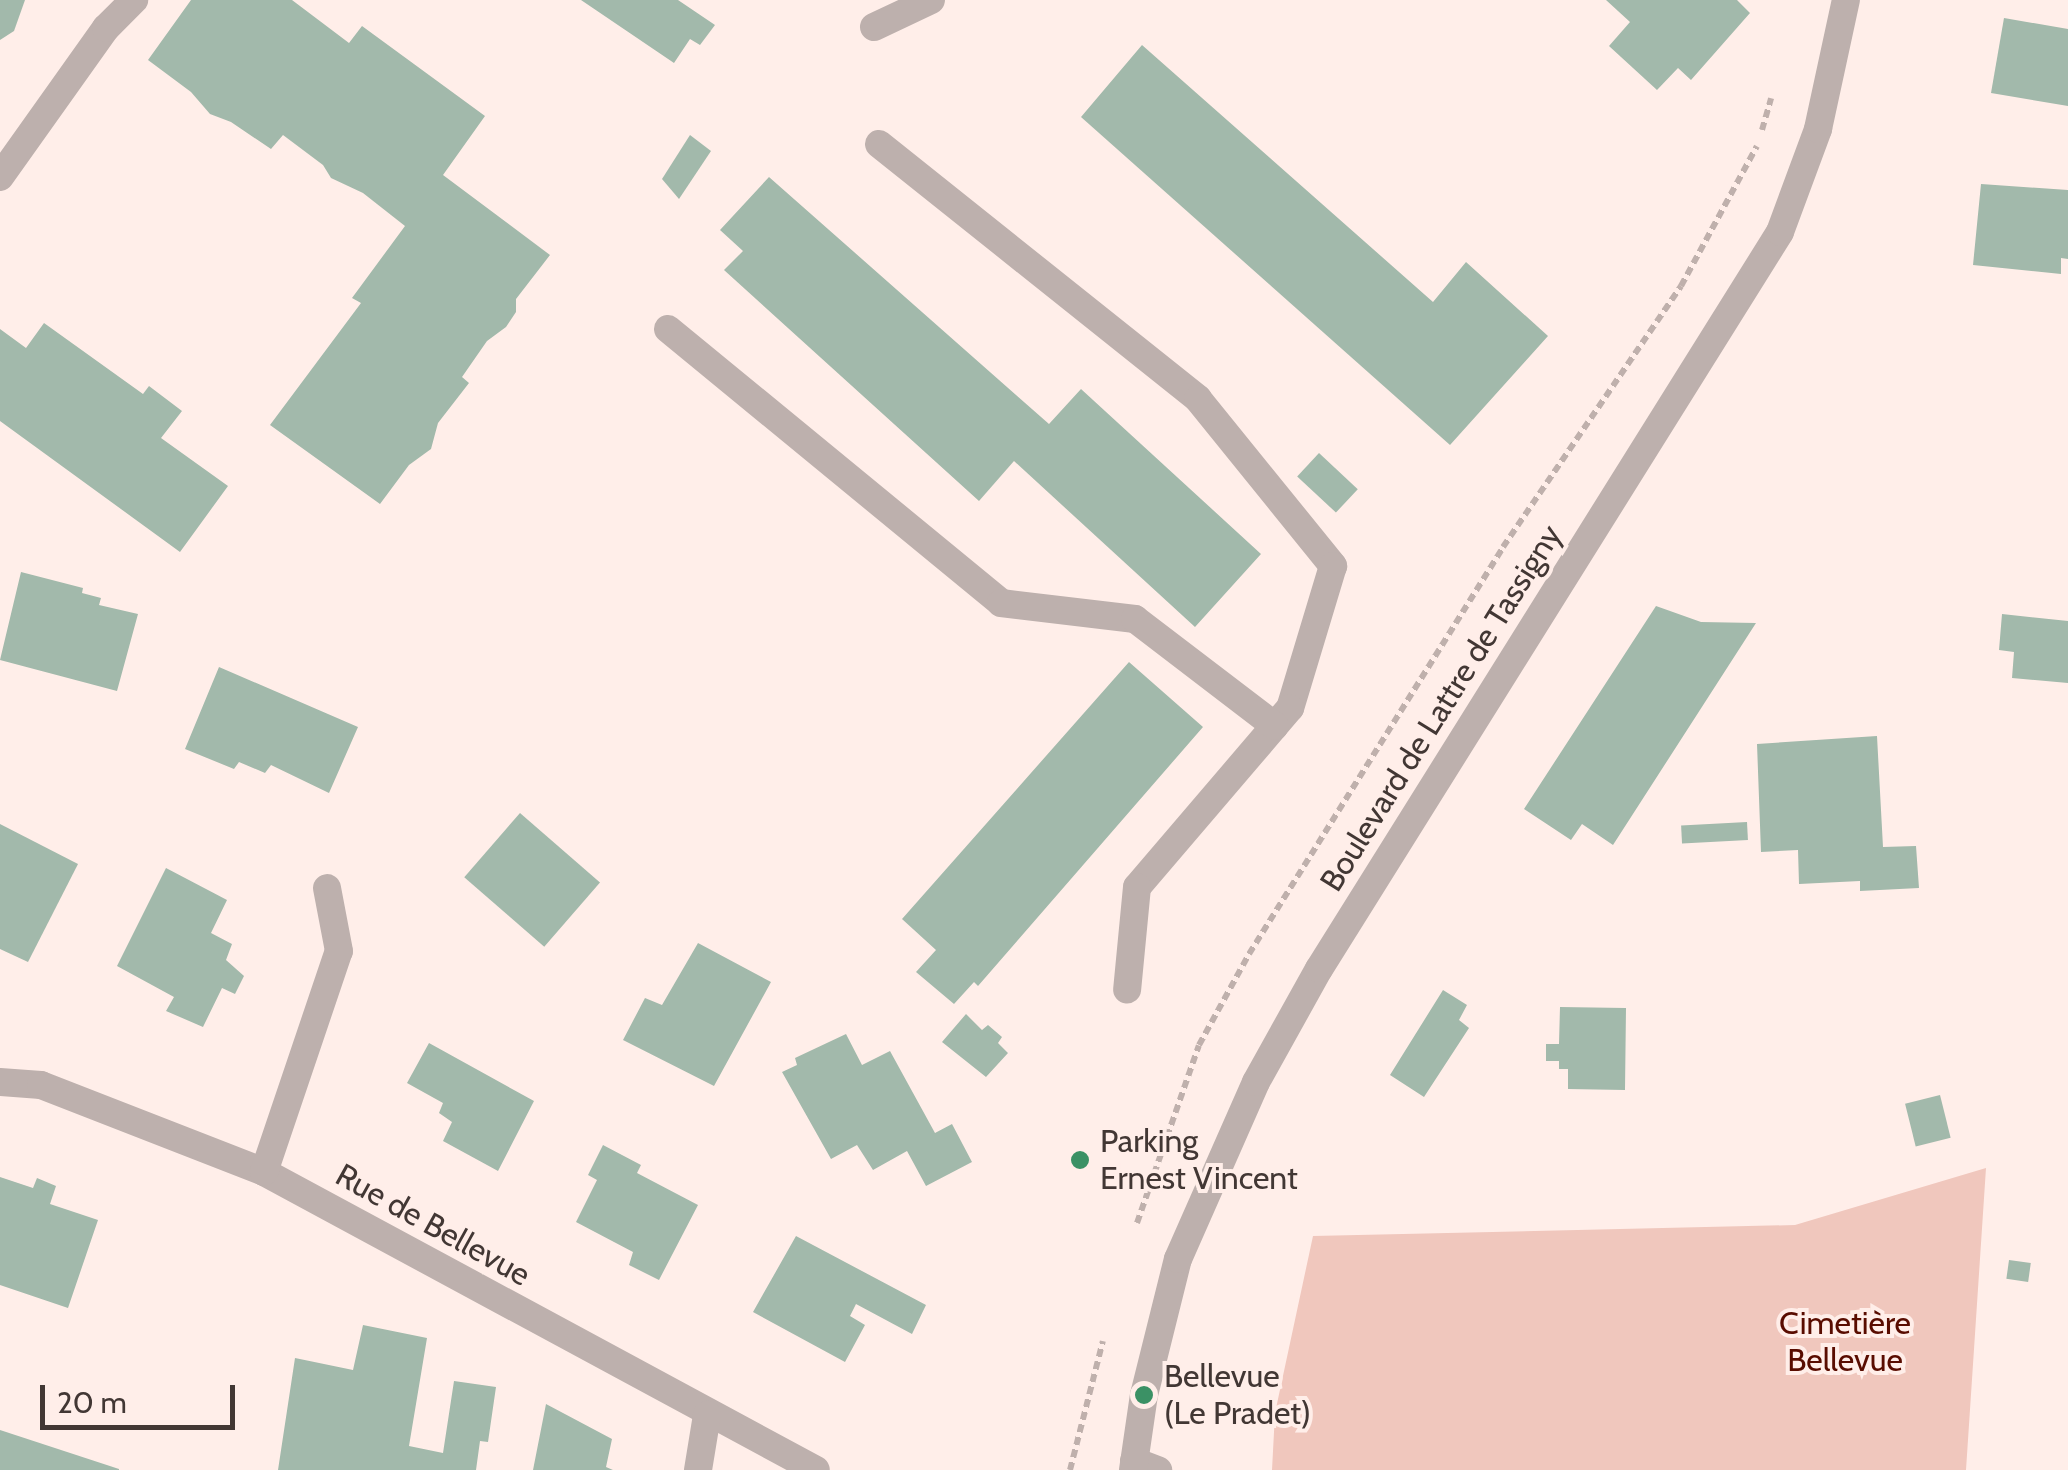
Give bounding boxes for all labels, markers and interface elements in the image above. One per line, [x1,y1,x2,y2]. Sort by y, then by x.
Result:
street label: Boulevard de Lattre de Tassigny [1312,518,1570,898]
place label: Parking Ernest Vincent [1100,1123,1298,1198]
marker: Parking Ernest Vincent [1069,1149,1091,1171]
street label: Rue de Bellevue [329,1156,537,1294]
park label: Cimetière Bellevue [1779,1305,1911,1380]
place label: Bellevue (Le Pradet) [1164,1358,1311,1433]
scale bar [45,1365,240,1427]
text: 20 m [57,1384,127,1421]
marker: Bellevue (Le Pradet) [1133,1384,1155,1406]

